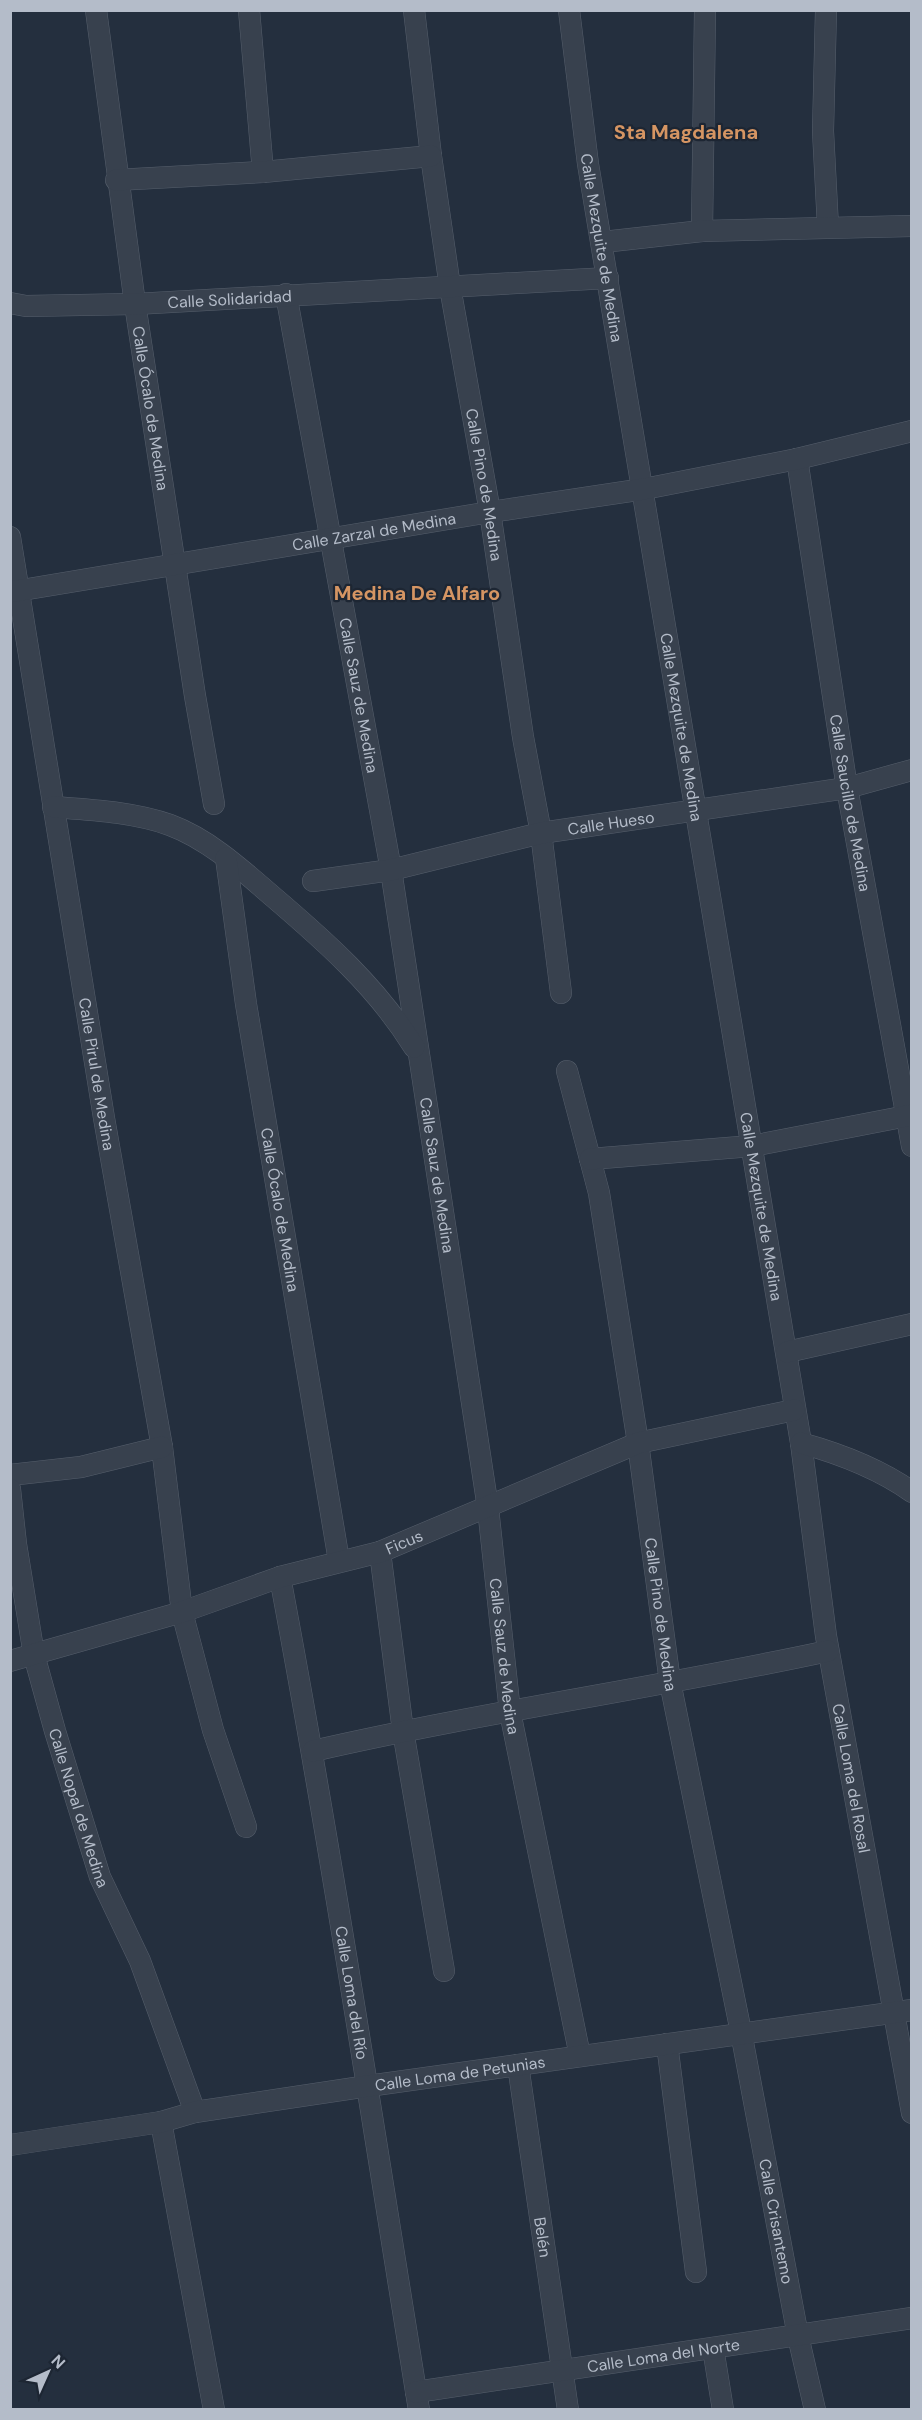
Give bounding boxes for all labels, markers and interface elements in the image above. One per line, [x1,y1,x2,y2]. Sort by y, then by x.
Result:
district label: Sta Magdalena [614,119,758,145]
street label: Calle Mezquite de Medina [576,152,628,344]
street label: Calle Solidaridad [167,285,292,313]
street label: Calle Ócalo de Medina [128,325,174,492]
street label: Calle Pino de Medina [461,407,508,562]
street label: Calle Zarzal de Medina [291,507,457,555]
district label: Medina De Alfaro [334,580,500,606]
street label: Calle Sauz de Medina [335,616,384,775]
street label: Calle Mezquite de Medina [656,631,708,823]
street label: Calle Saucillo de Medina [825,713,876,893]
street label: Calle Hueso [566,806,656,839]
street label: Calle Pirul de Medina [74,996,120,1152]
street label: Calle Sauz de Medina [415,1096,460,1254]
street label: Calle Mezquite de Medina [736,1111,788,1302]
street label: Calle Ócalo de Medina [256,1126,304,1293]
street label: Ficus [382,1525,426,1559]
street label: Calle Pino de Medina [640,1536,682,1693]
street label: Calle Sauz de Medina [485,1577,525,1736]
street label: Calle Loma del Rosal [828,1702,875,1855]
street label: Calle Nopal de Medina [44,1726,114,1891]
street label: Calle Loma del Río [331,1924,373,2061]
street label: Calle Loma de Petunias [373,2051,547,2095]
street label: Calle Crisantemo [754,2157,798,2286]
street label: Belén [530,2216,556,2259]
street label: Calle Loma del Norte [585,2333,741,2377]
north arrow [18,2342,78,2402]
text: N [47,2350,70,2373]

